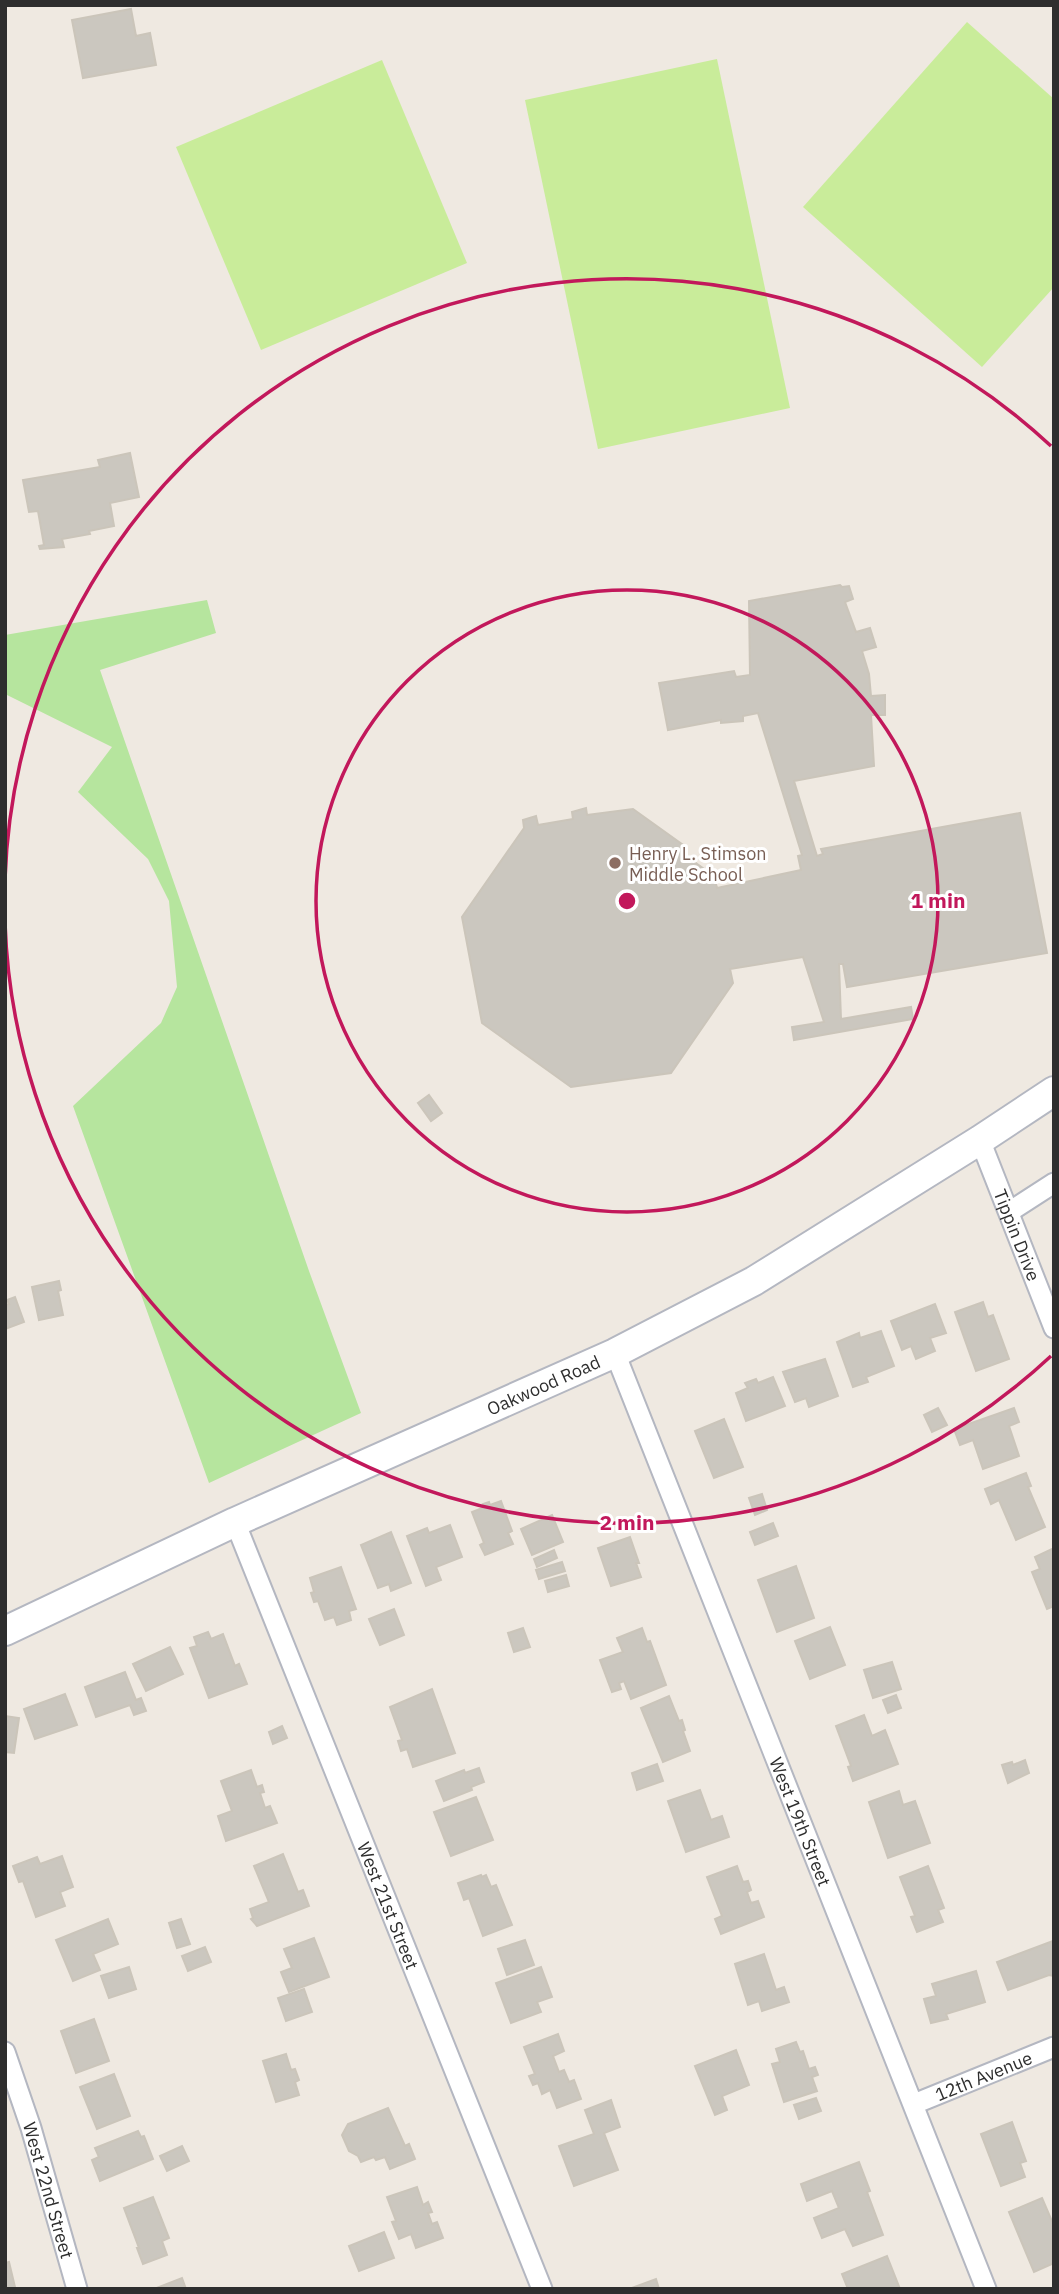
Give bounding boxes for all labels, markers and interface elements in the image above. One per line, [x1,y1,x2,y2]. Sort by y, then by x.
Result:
place label: Henry L. Stimson Middle School [629,842,767,886]
marker: Henry L. Stimson Middle School [607,855,623,871]
text: 1 min [911,886,965,914]
centre of rings [615,889,639,913]
street label: Tippin Drive [989,1186,1046,1284]
street label: Oakwood Road [483,1350,604,1420]
text: 2 min [600,1508,654,1536]
street label: West 19th Street [765,1754,837,1889]
street label: West 21st Street [353,1838,424,1972]
street label: 12th Avenue [932,2046,1035,2106]
street label: West 22nd Street [18,2119,79,2261]

